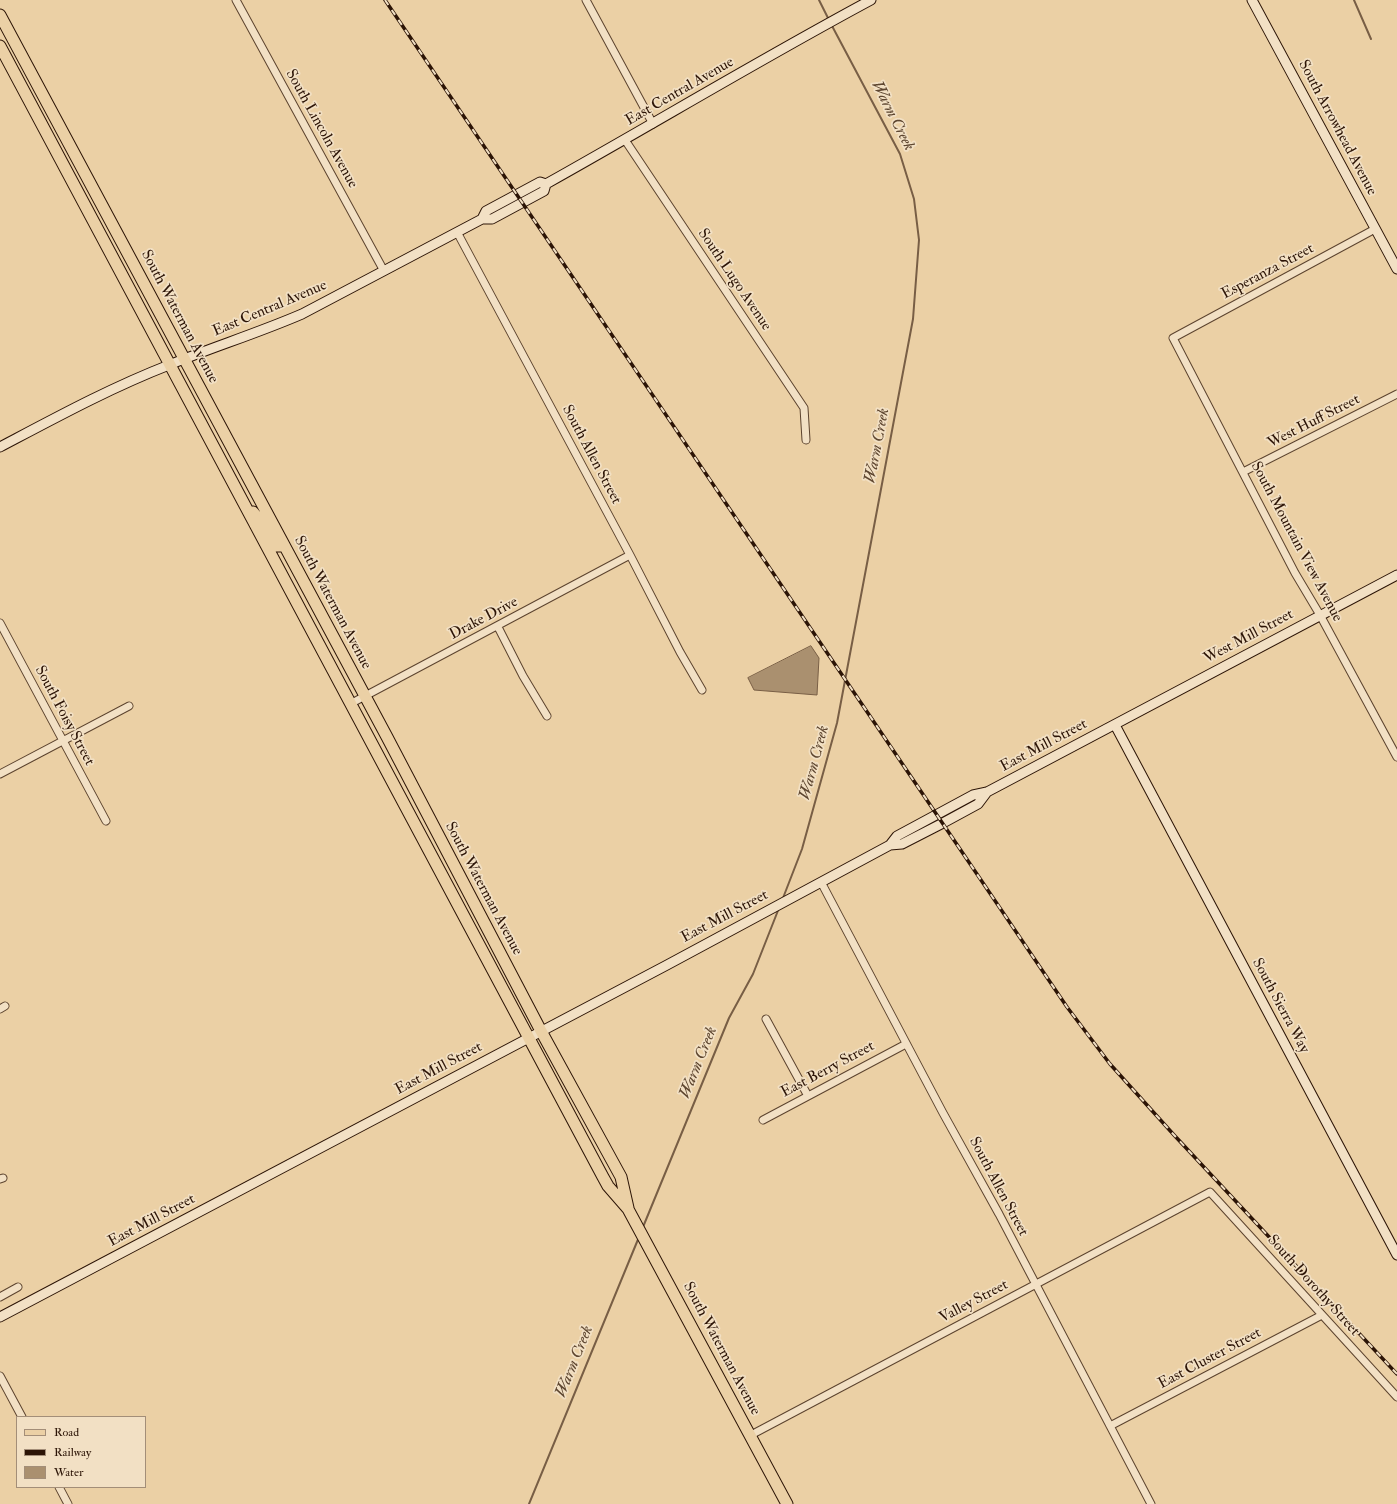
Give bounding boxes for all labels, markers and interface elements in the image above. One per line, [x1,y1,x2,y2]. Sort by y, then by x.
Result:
street label: East Central Avenue [623,54,737,130]
street label: South Arrowhead Avenue [1294,57,1380,199]
street label: South Lincoln Avenue [281,66,361,192]
water label: Warm Creek [866,78,918,154]
street label: South Lugo Avenue [693,226,775,334]
street label: Esperanza Street [1219,240,1317,304]
street label: South Waterman Avenue [136,247,222,387]
street label: East Central Avenue [210,277,330,341]
street label: West Huff Street [1265,391,1363,453]
street label: South Allen Street [557,402,625,508]
water label: Warm Creek [861,407,895,485]
street label: South Mountain View Avenue [1246,459,1346,625]
street label: South Waterman Avenue [289,533,375,673]
street label: Drake Drive [447,594,521,644]
street label: West Mill Street [1201,606,1297,668]
street label: South Foisy Street [30,663,98,769]
street label: East Mill Street [998,716,1090,776]
water label: Warm Creek [796,724,834,802]
street label: South Waterman Avenue [440,819,526,959]
street label: East Mill Street [679,887,771,947]
street label: South Sierra Way [1247,956,1313,1056]
water label: Warm Creek [676,1024,722,1102]
street label: East Berry Street [778,1038,878,1102]
street label: East Mill Street [393,1039,485,1099]
street label: South Allen Street [964,1134,1032,1240]
street label: East Mill Street [106,1191,198,1251]
street label: South Dorothy Street [1263,1232,1363,1340]
street label: Valley Street [937,1276,1011,1328]
street label: South Waterman Avenue [678,1279,764,1419]
water label: Warm Creek [552,1323,598,1401]
street label: East Cluster Street [1156,1324,1264,1394]
legend [16,1416,146,1488]
text: Road [54,1425,79,1440]
text: Railway [54,1445,91,1460]
text: Water [54,1465,83,1480]

